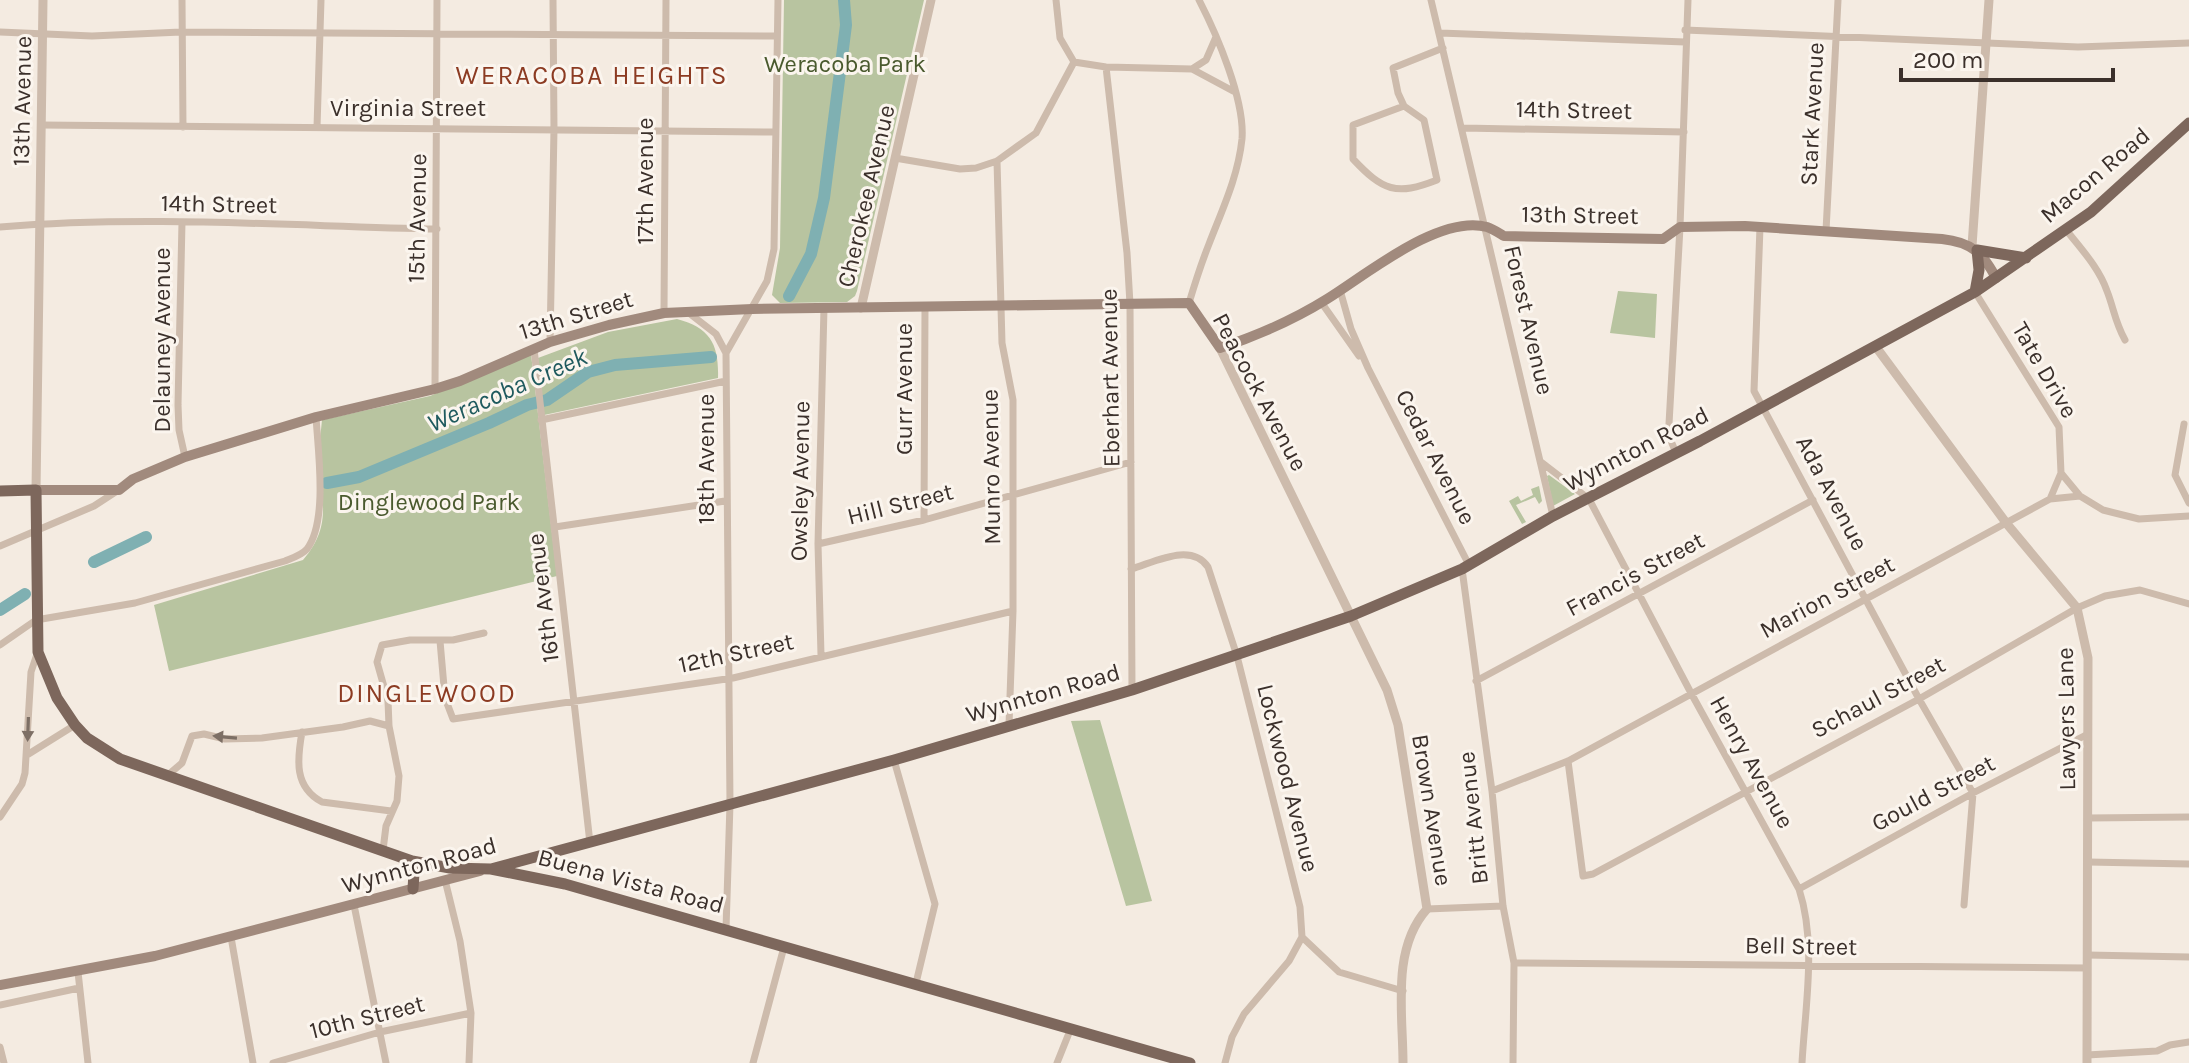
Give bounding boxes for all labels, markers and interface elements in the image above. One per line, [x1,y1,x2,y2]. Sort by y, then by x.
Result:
scale bar [1901,32,2113,82]
street label: 13th Avenue [7,36,37,166]
street label: Stark Avenue [1794,42,1830,186]
text: 200 m [1913,46,1984,74]
park label: Weracoba Park [764,50,926,78]
district label: WERACOBA HEIGHTS [456,60,728,91]
street label: Virginia Street [330,94,486,122]
street label: 14th Street [1516,95,1632,125]
street label: Cherokee Avenue [831,102,901,290]
street label: 17th Avenue [631,117,659,245]
street label: Macon Road [2034,121,2156,229]
street label: 15th Avenue [402,153,432,283]
street label: 14th Street [161,189,277,219]
street label: 13th Street [1521,200,1639,230]
street label: Forest Avenue [1498,243,1560,397]
street label: Delauney Avenue [148,247,176,433]
street label: 13th Street [516,284,636,346]
street label: Eberhart Avenue [1094,288,1126,468]
street label: Peacock Avenue [1207,308,1313,476]
street label: Tate Drive [2006,317,2084,423]
street label: Gurr Avenue [890,323,918,455]
water label: Weracoba Creek [422,341,593,439]
street label: Cedar Avenue [1390,385,1482,529]
street label: Munro Avenue [976,389,1006,545]
street label: 18th Avenue [692,394,720,524]
street label: Wynnton Road [1559,400,1713,498]
street label: Owsley Avenue [785,401,815,561]
street label: Ada Avenue [1790,431,1874,555]
street label: Hill Street [844,477,956,531]
park label: Dinglewood Park [338,488,520,516]
street label: Francis Street [1561,526,1709,622]
street label: 16th Avenue [521,532,565,664]
street label: Marion Street [1755,550,1899,644]
street label: 12th Street [676,627,796,679]
street label: Lawyers Lane [2051,647,2081,791]
street label: Schaul Street [1806,650,1950,744]
street label: Wynnton Road [963,658,1123,728]
district label: DINGLEWOOD [337,678,517,709]
street label: Lockwood Avenue [1251,681,1325,875]
street label: Henry Avenue [1704,691,1800,833]
one-way arrow [22,717,35,742]
one-way arrow [212,730,237,743]
street label: Brown Avenue [1406,732,1458,888]
street label: Gould Street [1867,749,1999,837]
street label: Britt Avenue [1452,750,1494,886]
street label: Wynnton Road [339,831,499,899]
street label: Buena Vista Road [535,843,727,919]
street label: Bell Street [1745,931,1857,961]
street label: 10th Street [307,989,427,1045]

